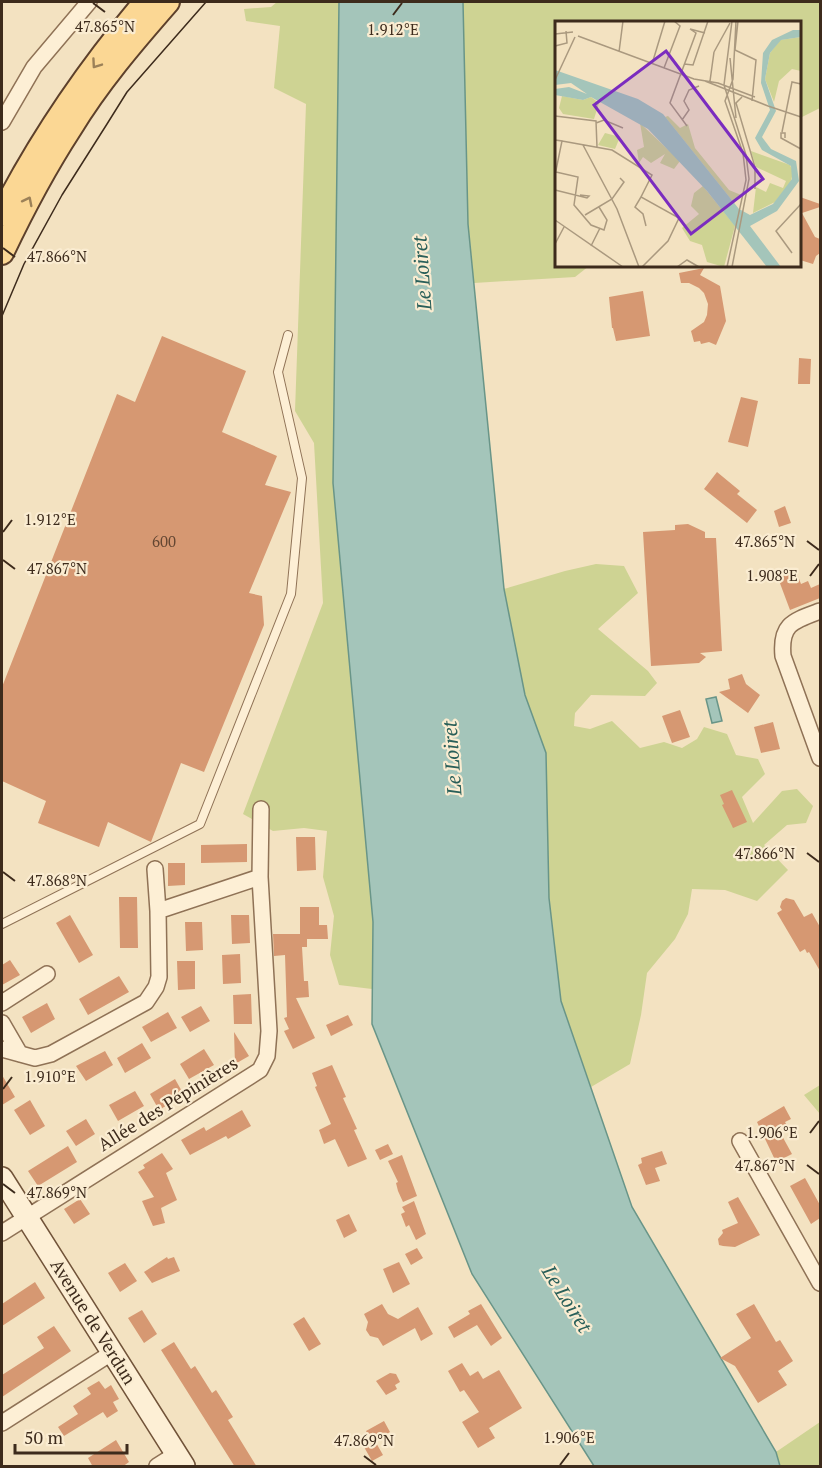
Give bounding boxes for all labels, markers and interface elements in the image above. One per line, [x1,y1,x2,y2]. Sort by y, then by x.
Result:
text: 47.865°N [75,16,135,36]
text: 1.912°E [367,19,419,39]
inset map [555,21,801,267]
one-way arrow [92,57,103,68]
one-way arrow [20,196,32,207]
water label: Le Loiret [405,234,438,312]
text: 47.866°N [27,246,87,266]
text: 1.912°E [24,509,76,529]
house number: 600 [152,531,176,551]
text: 47.865°N [735,531,795,551]
text: 47.867°N [27,558,87,578]
text: 1.908°E [746,565,798,585]
water label: Le Loiret [435,719,468,797]
text: 47.866°N [735,843,795,863]
text: 47.868°N [27,870,87,890]
street label: Allée des Pépinières [93,1050,242,1156]
text: 1.910°E [24,1066,76,1086]
text: 1.906°E [746,1122,798,1142]
text: 47.867°N [735,1155,795,1175]
text: 47.869°N [27,1182,87,1202]
street label: Avenue de Verdun [46,1254,142,1389]
water label: Le Loiret [536,1259,599,1339]
scale bar [15,1417,128,1455]
text: 50 m [24,1425,64,1449]
text: 1.906°E [543,1427,595,1447]
text: 47.869°N [334,1430,394,1450]

